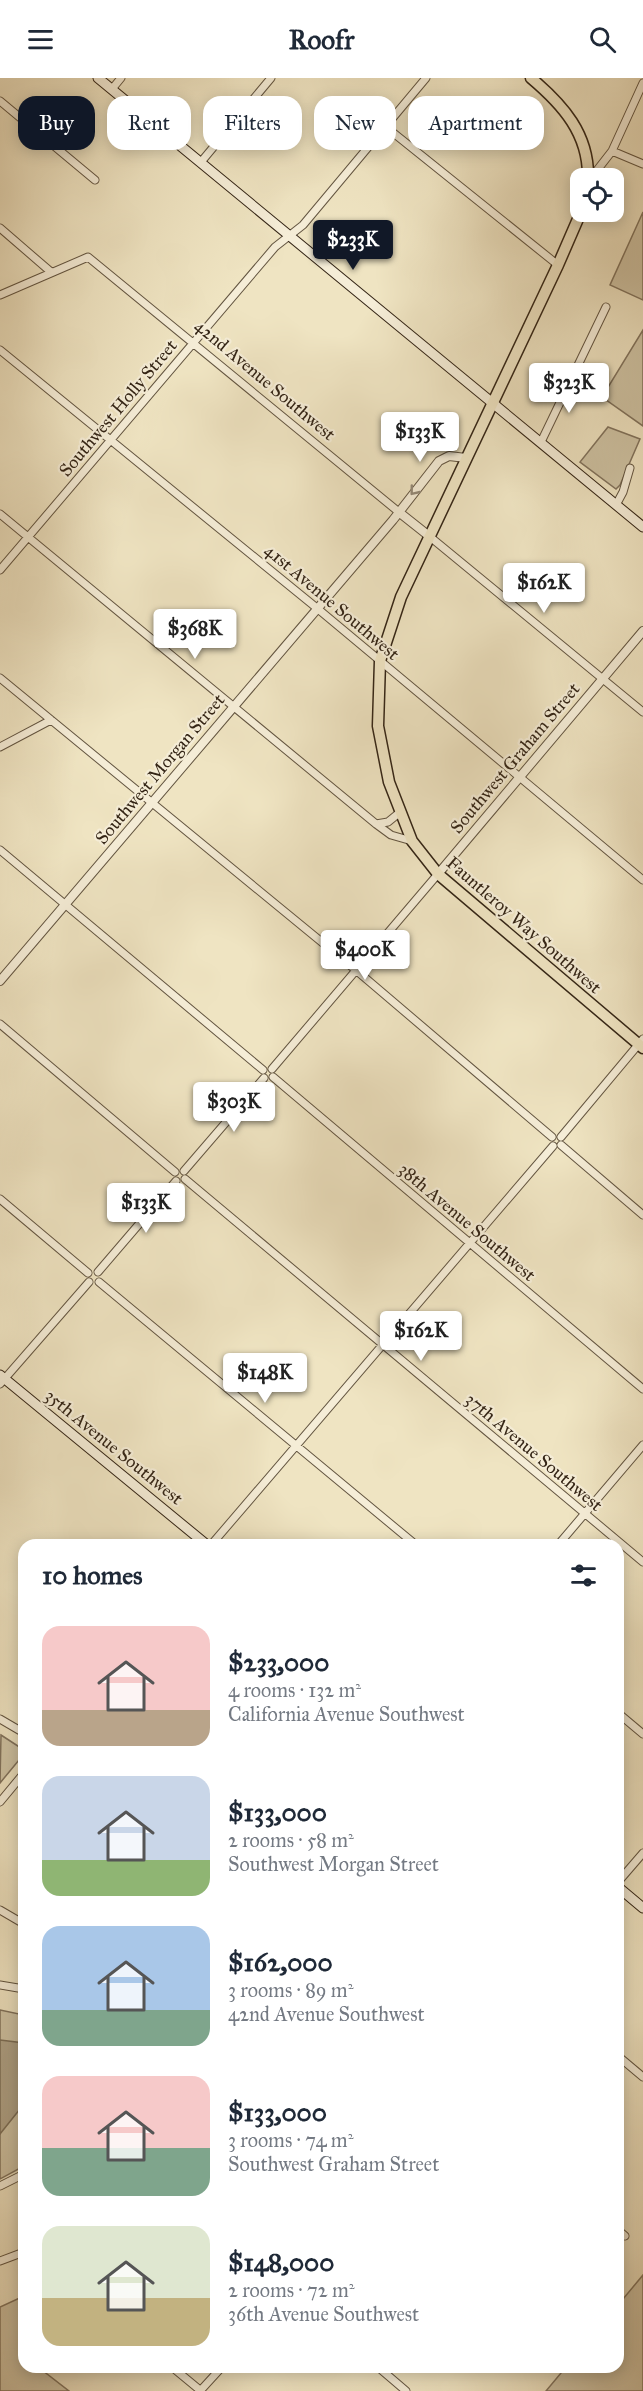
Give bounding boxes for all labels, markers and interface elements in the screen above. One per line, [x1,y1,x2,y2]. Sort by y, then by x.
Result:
icon: menu [24,23,57,56]
text: Roofr [289,23,354,56]
icon: search [586,23,619,56]
chip: Buy [18,96,95,150]
chip: Rent [107,96,191,150]
chip: Filters [203,96,302,150]
chip: New [314,96,396,150]
chip: Apartment [408,96,544,150]
map controls [570,168,624,222]
button: locate [570,168,624,222]
pin: $233K [311,220,395,271]
text: $233K [327,227,379,251]
street label: 42nd Avenue Southwest [190,315,340,446]
street label: Southwest Holly Street [54,334,182,481]
pin: $323K [527,363,611,414]
text: $323K [543,370,595,394]
pin: $133K [378,412,462,463]
text: $133K [395,419,445,443]
one-way arrow [410,484,421,495]
street label: 41st Avenue Southwest [260,539,404,665]
pin: $162K [502,563,586,614]
text: $162K [517,570,571,594]
pin: $368K [153,609,237,660]
text: $368K [167,616,223,640]
street label: Southwest Graham Street [445,678,585,838]
street label: Southwest Morgan Street [91,689,231,849]
street label: Fauntleroy Way Southwest [442,852,606,999]
pin: $400K [323,930,407,981]
text: $400K [335,937,395,961]
pin: $303K [192,1082,276,1133]
text: $303K [207,1089,261,1113]
street label: 38th Avenue Southwest [394,1158,541,1286]
pin: $133K [104,1183,188,1234]
text: $133K [121,1190,171,1214]
pin: $162K [379,1311,463,1362]
text: $162K [394,1318,448,1342]
pin: $148K [223,1353,307,1404]
text: $148K [237,1360,293,1384]
street label: 35th Avenue Southwest [41,1385,188,1510]
street label: 37th Avenue Southwest [461,1388,608,1516]
text: 10 homes [42,1559,143,1591]
icon: filters [567,1559,600,1592]
text: $233,000 [228,1646,329,1678]
icon: home [90,1650,162,1722]
text: 4 rooms · 132 m² [228,1678,361,1702]
text: California Avenue Southwest [228,1702,465,1726]
text: $133,000 [228,1796,327,1828]
icon: home [90,1800,162,1872]
text: 2 rooms · 58 m² [228,1828,354,1852]
text: Southwest Morgan Street [228,1852,439,1876]
text: $162,000 [228,1946,333,1978]
icon: home [90,1950,162,2022]
text: 3 rooms · 89 m² [228,1978,353,2002]
text: 42nd Avenue Southwest [228,2002,425,2026]
text: $133,000 [228,2096,327,2128]
icon: home [90,2100,162,2172]
text: 3 rooms · 74 m² [228,2128,353,2152]
text: Southwest Graham Street [228,2152,439,2176]
text: $148,000 [228,2246,334,2278]
icon: home [90,2250,162,2322]
text: 2 rooms · 72 m² [228,2278,355,2302]
text: 36th Avenue Southwest [228,2302,419,2326]

